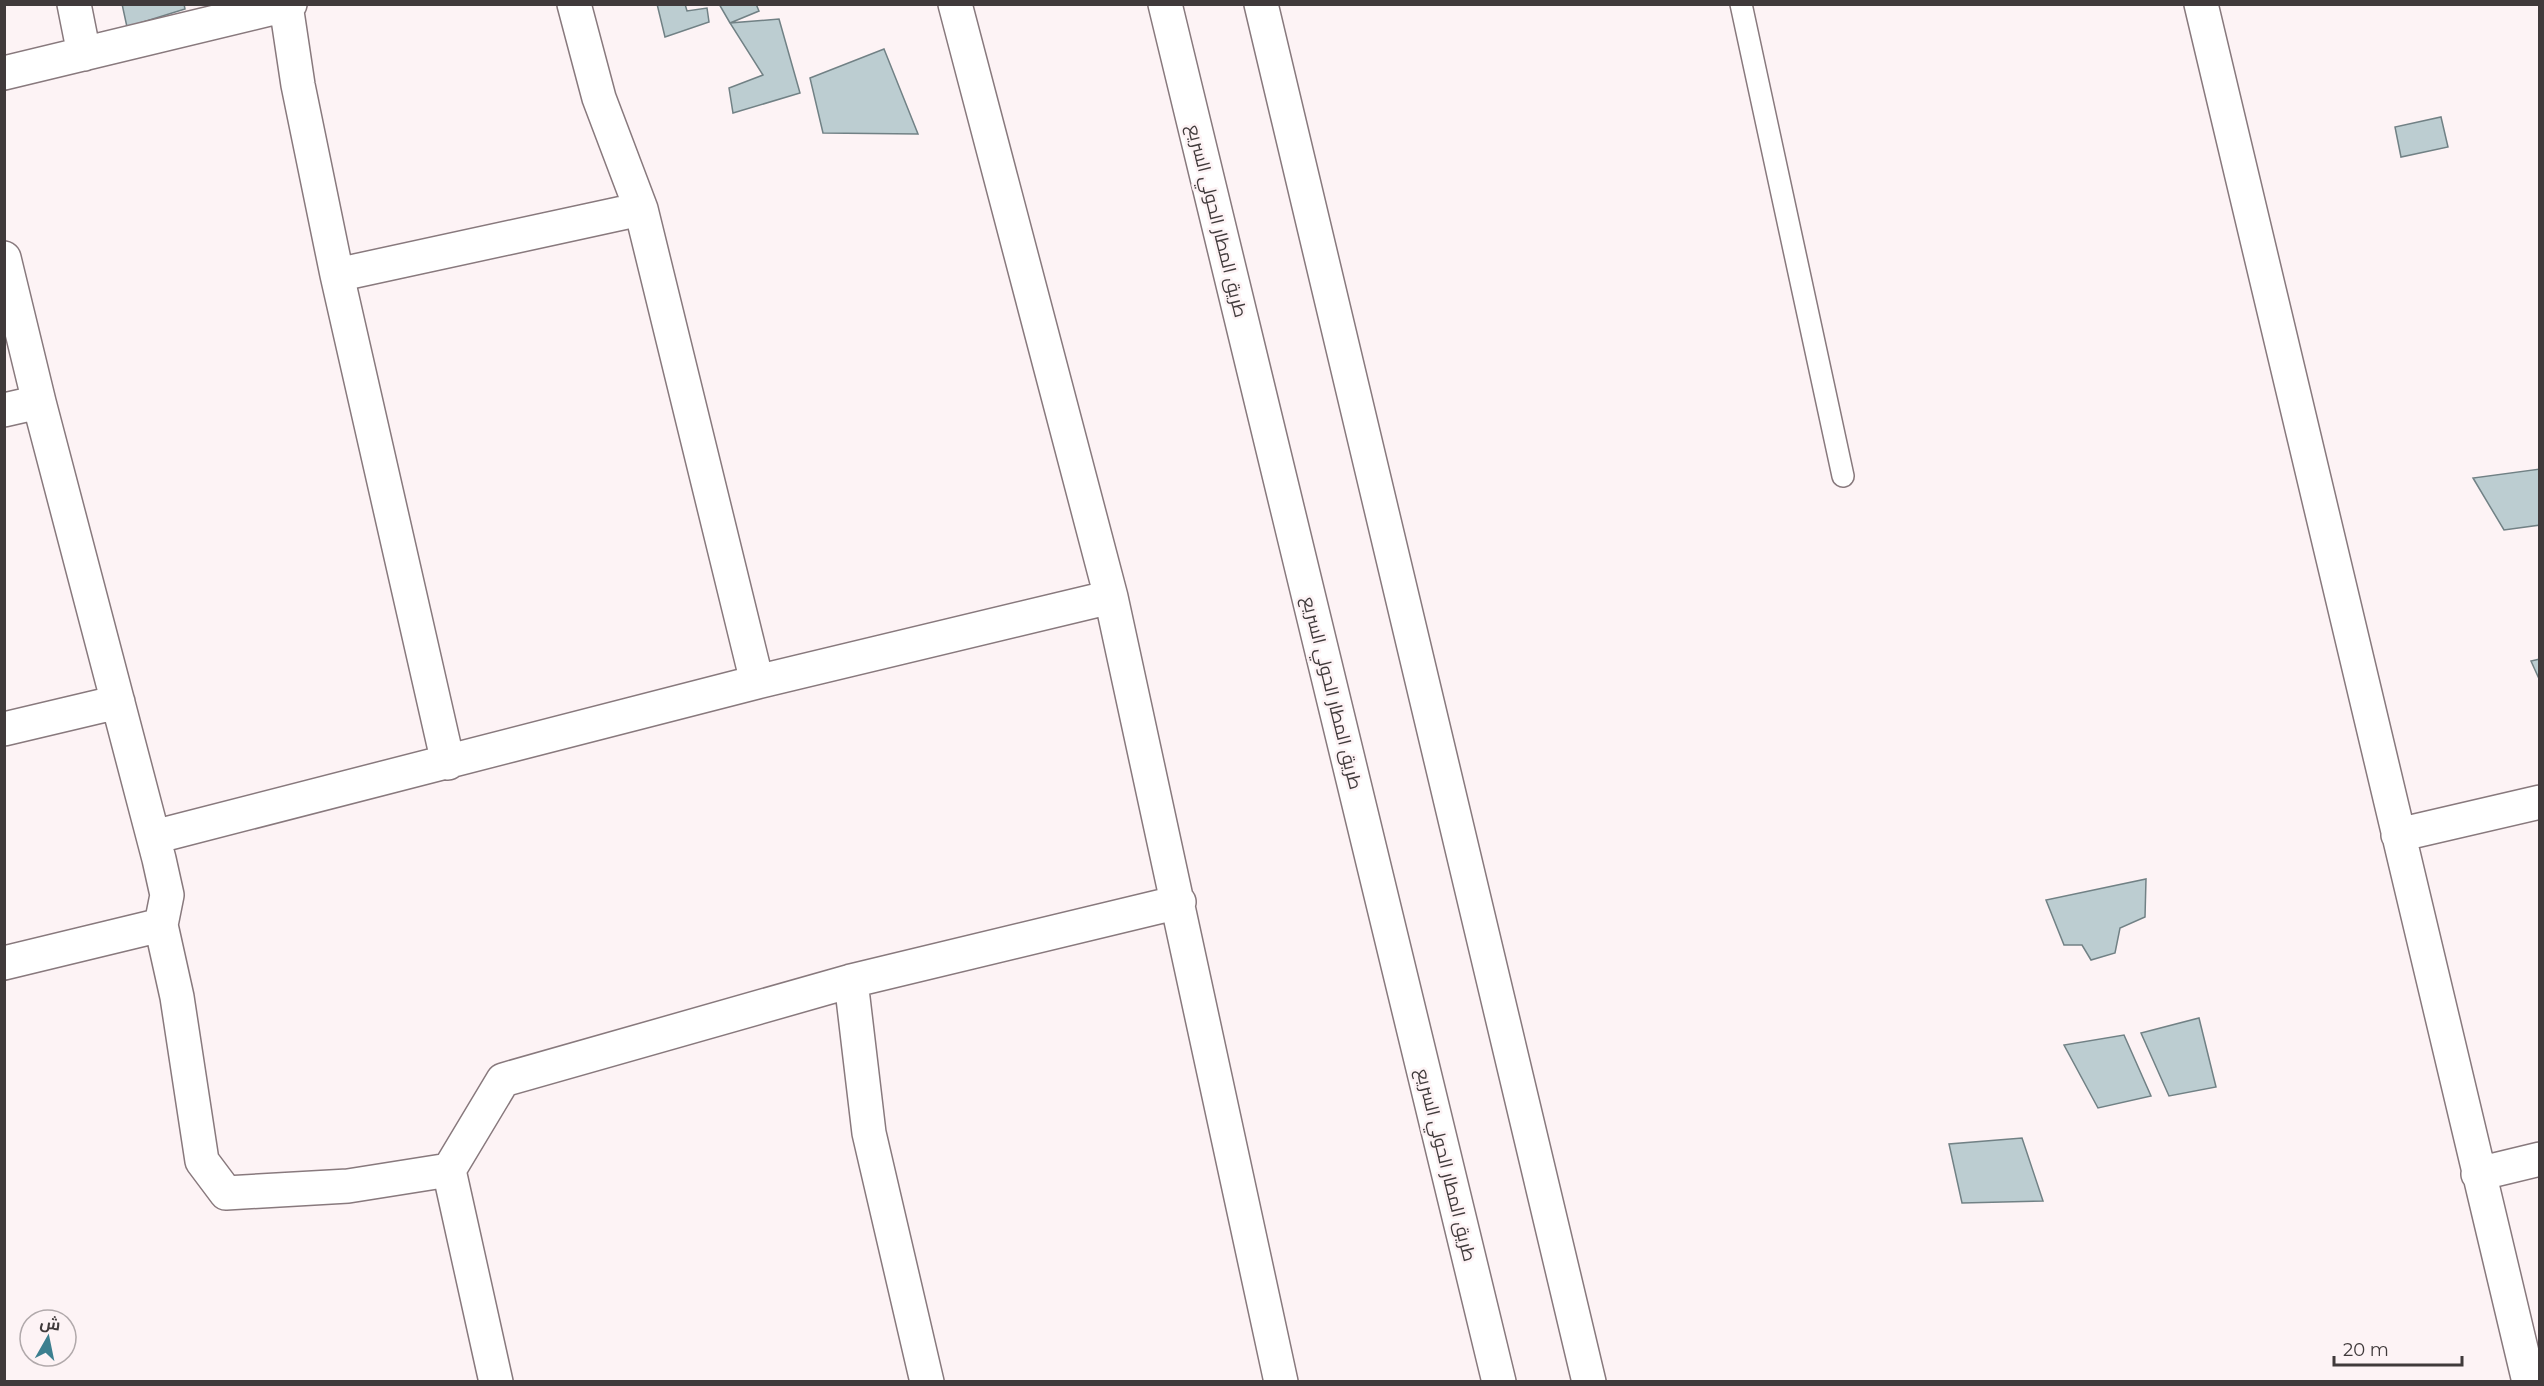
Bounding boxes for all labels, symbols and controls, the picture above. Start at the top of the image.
street label: طريق المطار الحولي السريع [1179,122,1252,321]
street label: طريق المطار الحولي السريع [1294,594,1367,793]
street label: طريق المطار الحولي السريع [1408,1066,1481,1265]
north arrow [18,1308,78,1368]
text: ش [39,1313,62,1335]
scale bar [2334,1329,2462,1367]
text: 20 m [2343,1339,2389,1361]

